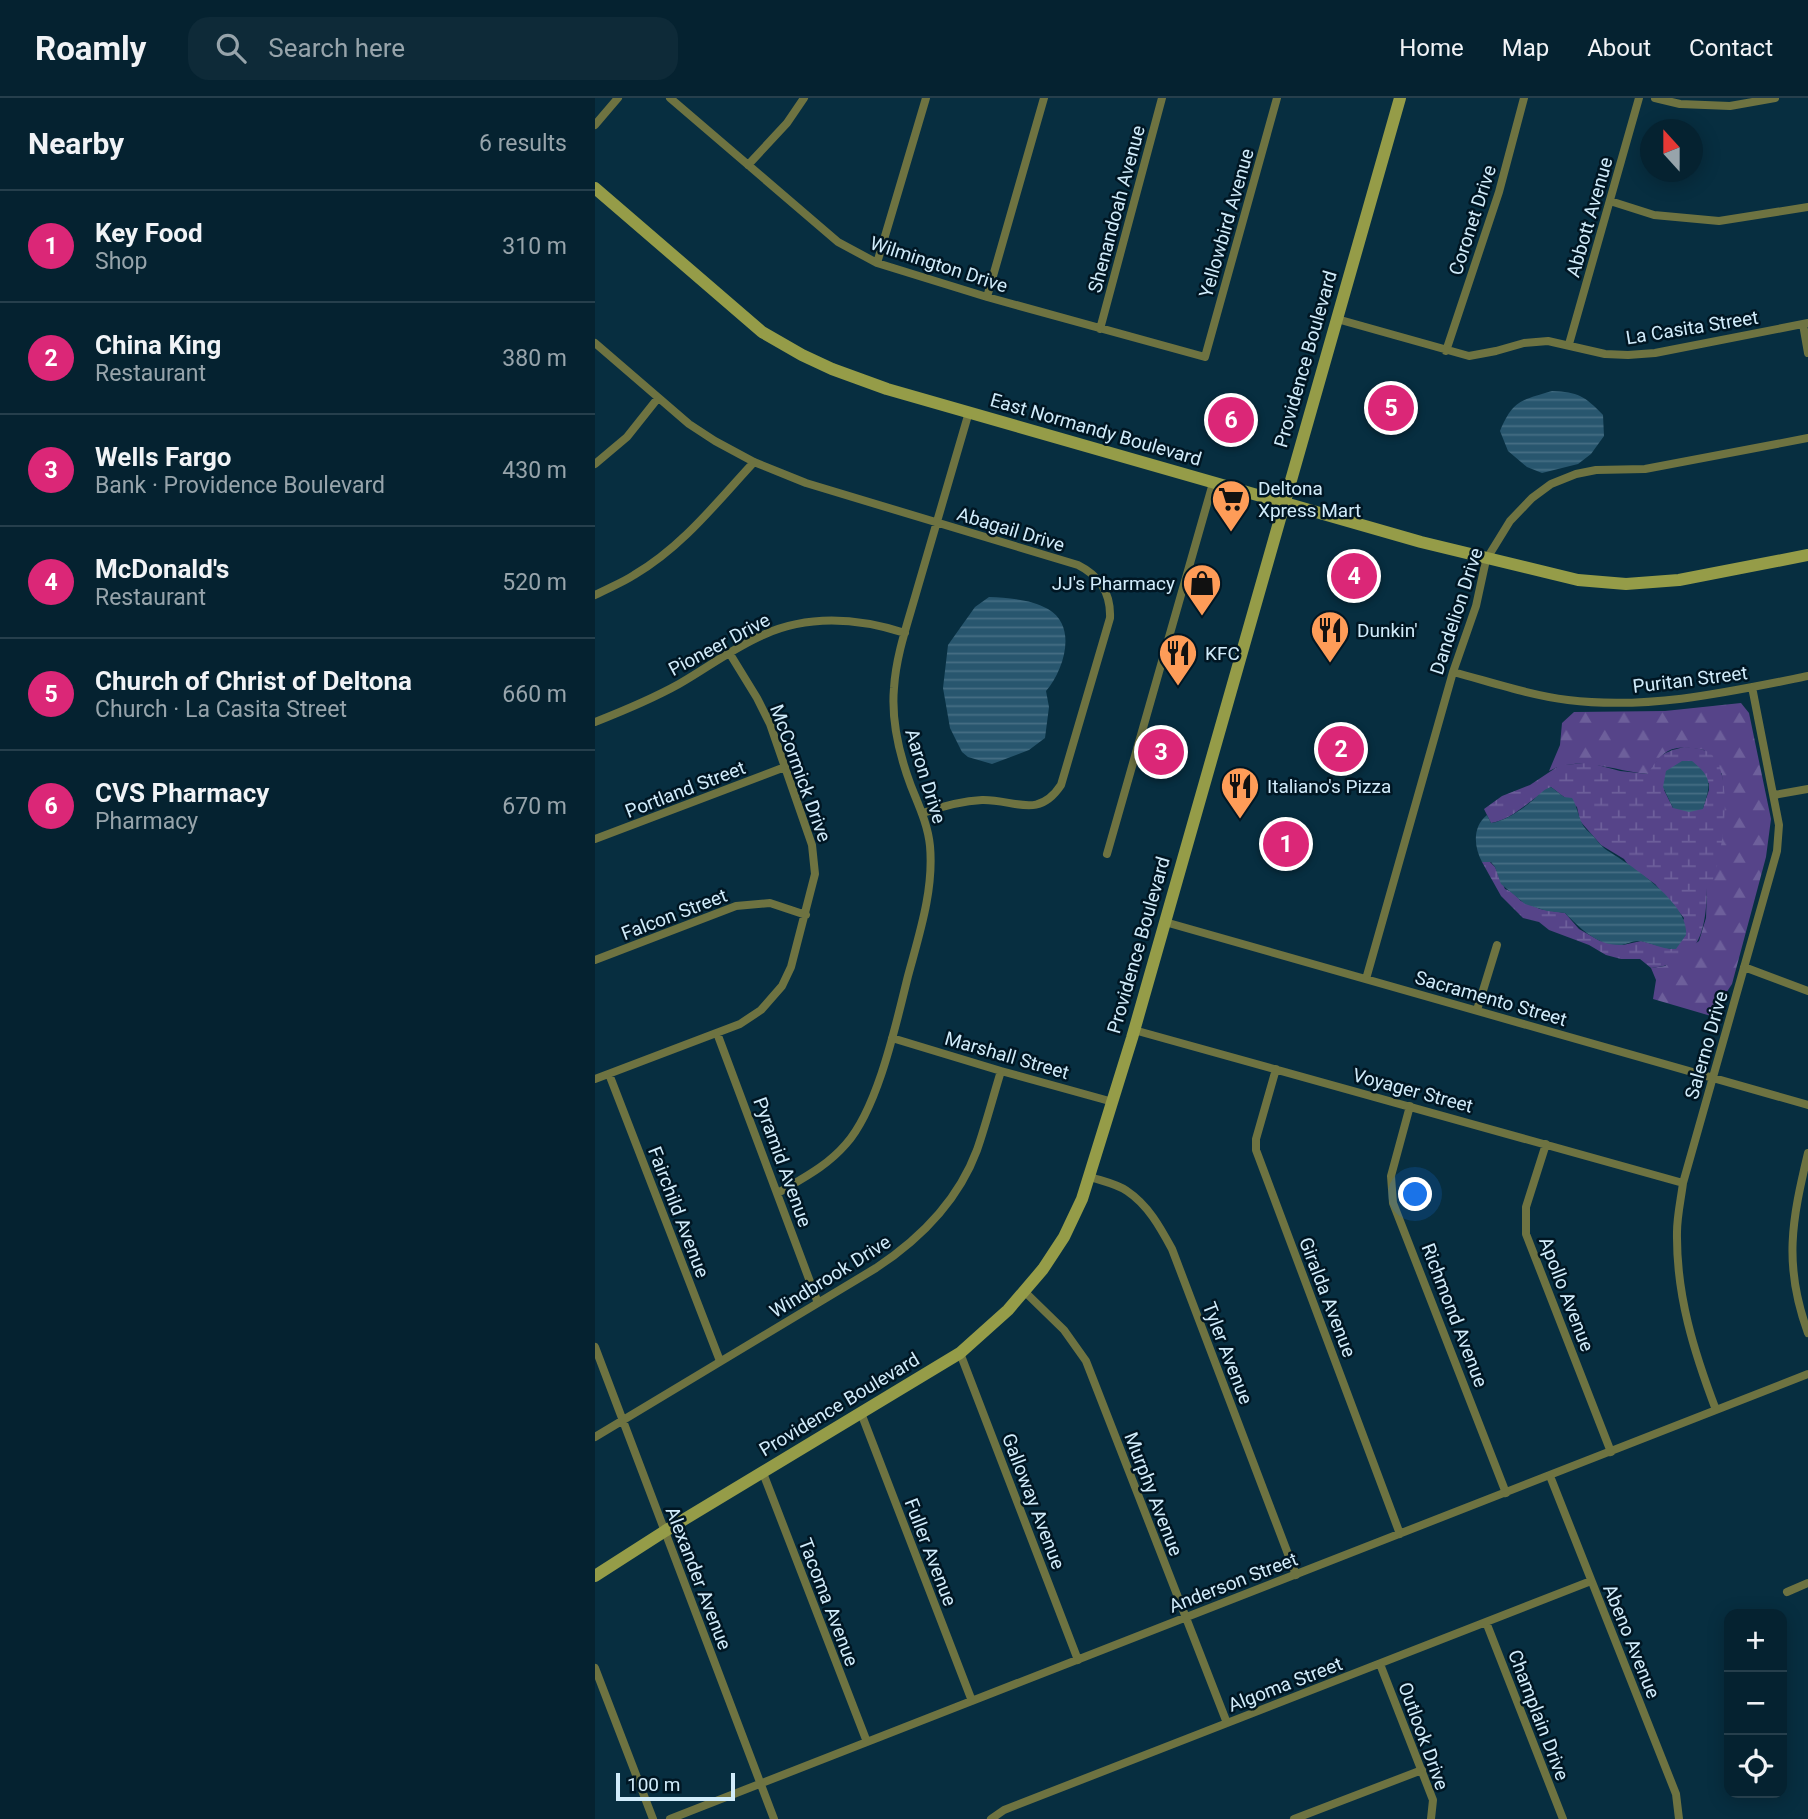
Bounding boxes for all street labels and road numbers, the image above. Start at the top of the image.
street label: Shenandoah Avenue [1083,123,1150,295]
street label: Yellowbird Avenue [1194,146,1259,300]
street label: Abbott Avenue [1561,154,1618,280]
street label: Coronet Drive [1444,162,1501,278]
street label: Wilmington Drive [867,231,1011,298]
street label: Providence Boulevard [1269,268,1342,450]
street label: La Casita Street [1624,306,1760,349]
street label: East Normandy Boulevard [988,388,1204,471]
street label: Abagail Drive [954,502,1067,557]
street label: Dandelion Drive [1425,545,1488,678]
street label: Pioneer Drive [664,608,774,681]
street label: Puritan Street [1631,661,1749,698]
street label: McCormick Drive [765,701,836,845]
street label: Aaron Drive [900,726,951,826]
street label: Portland Street [622,756,749,823]
street label: Providence Boulevard [1102,854,1175,1036]
street label: Falcon Street [618,884,730,945]
street label: Sacramento Street [1412,966,1569,1031]
street label: Salerno Drive [1680,988,1733,1102]
street label: Marshall Street [942,1027,1072,1084]
street label: Voyager Street [1350,1063,1476,1118]
street label: Pyramid Avenue [748,1094,817,1230]
street label: Fairchild Avenue [643,1143,714,1281]
street label: Windbrook Drive [766,1230,895,1323]
street label: Giralda Avenue [1294,1234,1361,1360]
street label: Apollo Avenue [1534,1234,1599,1355]
street label: Richmond Avenue [1417,1240,1493,1390]
street label: Tyler Avenue [1198,1299,1258,1408]
street label: Providence Boulevard [755,1347,924,1461]
street label: Murphy Avenue [1119,1429,1188,1559]
street label: Galloway Avenue [997,1430,1070,1572]
street label: Fuller Avenue [899,1495,962,1609]
street label: Alexander Avenue [661,1503,736,1653]
street label: Tacoma Avenue [794,1535,864,1669]
street label: Anderson Street [1166,1547,1301,1618]
street label: Abeno Avenue [1598,1581,1665,1702]
street label: Champlain Drive [1503,1647,1574,1784]
street label: Algoma Street [1225,1652,1345,1717]
street label: Outlook Drive [1393,1679,1454,1793]

